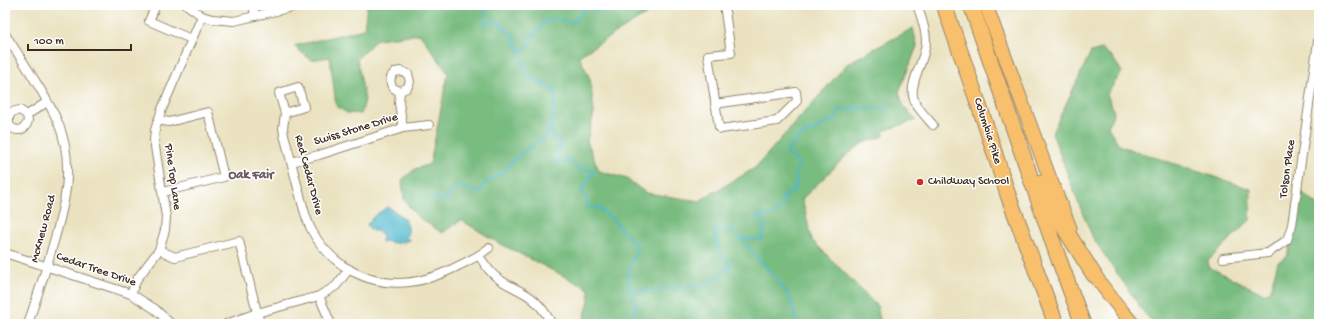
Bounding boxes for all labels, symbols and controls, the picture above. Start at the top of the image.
scale bar [28,26,131,52]
text: 100 m [33,35,64,49]
street label: Columbia Pike [970,96,1005,167]
street label: Swiss Stone Drive [312,110,400,149]
street label: Red Cedar Drive [291,134,326,217]
street label: Tolson Place [1277,138,1299,200]
street label: Pine Top Lane [160,142,184,212]
district label: Oak Fair [228,168,275,183]
place label: Childway School [928,175,1009,189]
marker: Childway School [915,177,925,187]
street label: McKnew Road [28,193,60,264]
street label: Cedar Tree Drive [54,250,139,291]

